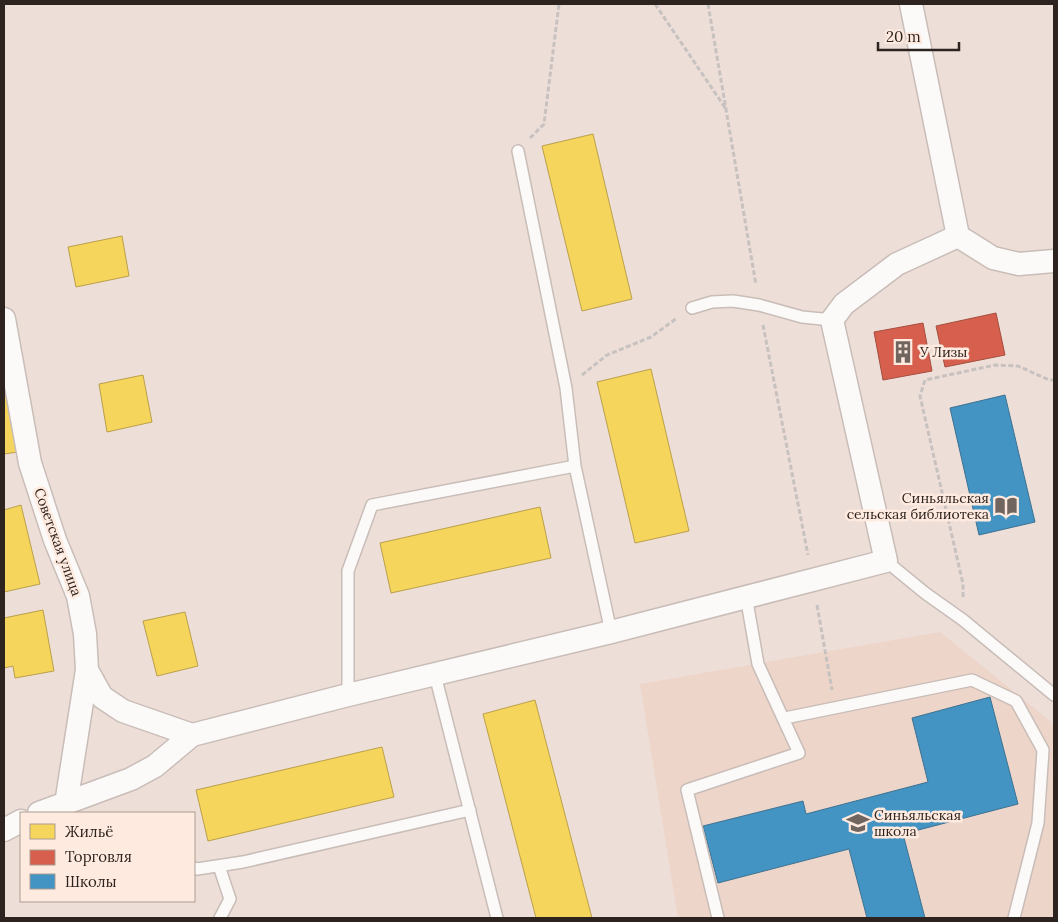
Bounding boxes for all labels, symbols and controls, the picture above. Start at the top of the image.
scale bar [878,20,959,52]
text: 20 m [886,27,921,46]
building icon: У Лизы [890,339,916,365]
place label: У Лизы [919,343,968,361]
street label: Советская улица [30,486,86,598]
place label: Синьяльская сельская библиотека [847,489,989,523]
library icon: Синьяльская сельская библиотека [993,493,1019,519]
place label: Синьяльская школа [874,806,961,840]
school or university icon: Синьяльская школа [845,810,871,836]
legend [20,812,195,902]
text: Жильё [65,822,113,841]
text: Торговля [65,847,132,866]
text: Школы [65,872,117,891]

